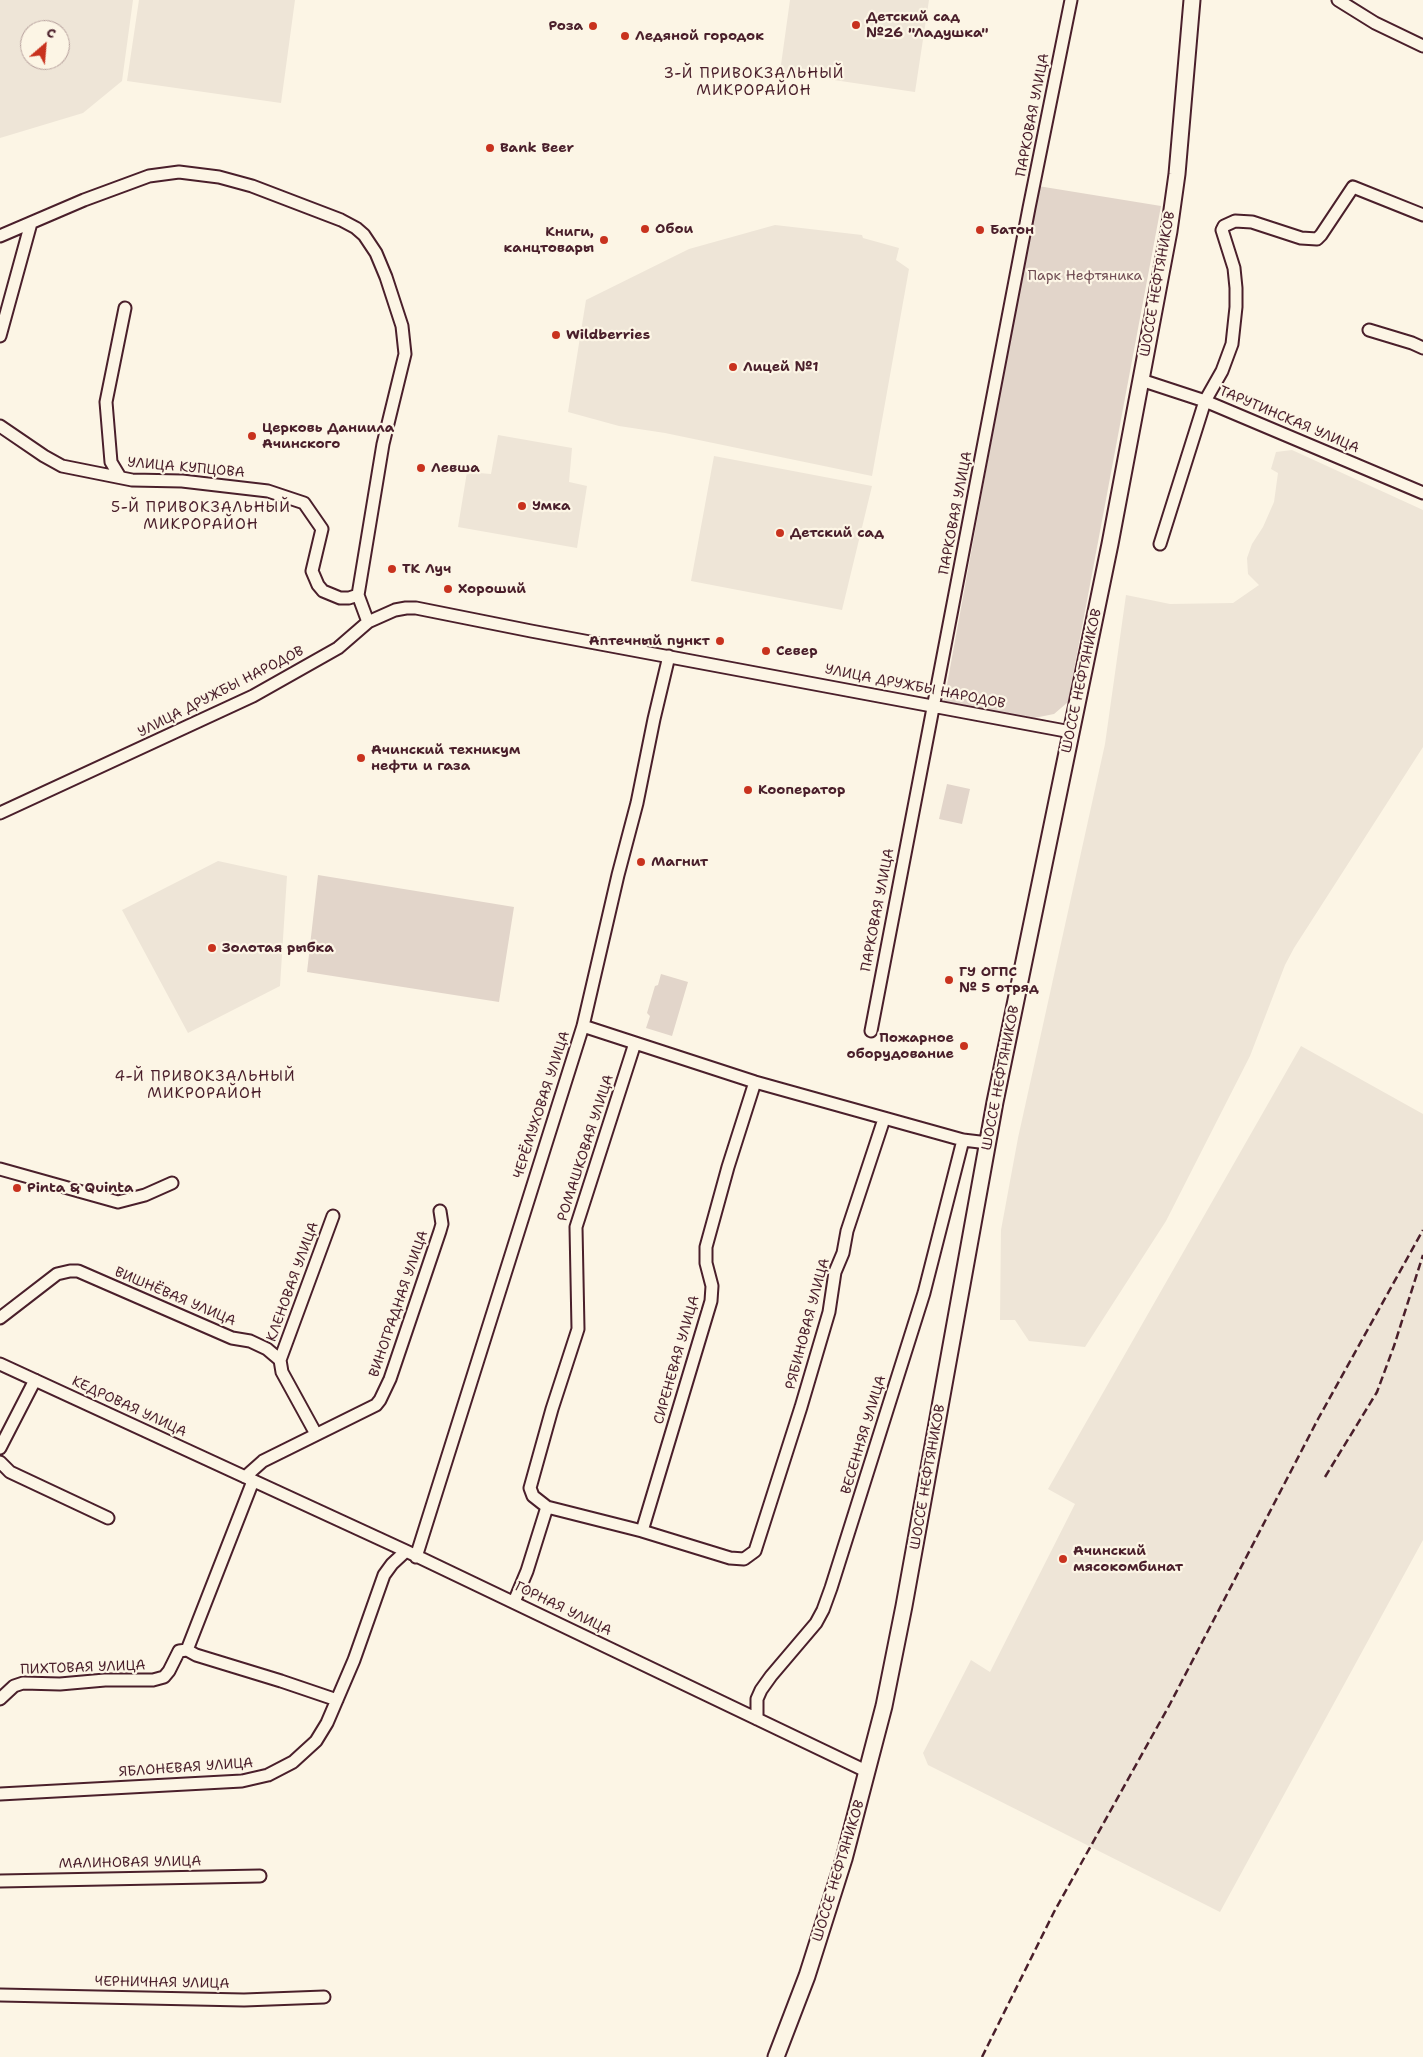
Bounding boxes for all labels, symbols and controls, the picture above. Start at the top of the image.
place label: Детский сад №26 "Ладушка" [866,9,988,41]
place label: Роза [548,18,583,34]
marker: Детский сад №26 "Ладушка" [850,19,862,31]
north arrow [20,20,70,70]
marker: Роза [587,20,599,32]
text: С [43,23,59,42]
place label: Ледяной городок [635,28,764,44]
marker: Ледяной городок [619,30,631,42]
street label: ПАРКОВАЯ УЛИЦА [1013,52,1053,178]
district label: 3-Й ПРИВОКЗАЛЬНЫЙ МИКРОРАЙОН [661,65,847,100]
place label: Bank Beer [500,140,574,156]
marker: Bank Beer [484,142,496,154]
street label: ШОССЕ НЕФТЯНИКОВ [1137,210,1179,358]
place label: Обои [655,221,693,237]
place label: Батон [990,222,1034,238]
marker: Обои [639,223,651,235]
place label: Книги, канцтовары [504,224,594,256]
marker: Батон [974,224,986,236]
marker: Книги, канцтовары [598,234,610,246]
park label: Парк Нефтяника [1028,268,1142,284]
place label: Wildberries [566,327,650,343]
marker: Wildberries [550,329,562,341]
place label: Лицей №1 [743,359,819,375]
marker: Лицей №1 [727,361,739,373]
street label: ТАРУТИНСКАЯ УЛИЦА [1216,383,1362,457]
place label: Церковь Даниила Ачинского [262,420,394,452]
marker: Церковь Даниила Ачинского [246,430,258,442]
street label: ПАРКОВАЯ УЛИЦА [936,450,976,576]
street label: УЛИЦА КУПЦОВА [127,455,245,481]
place label: Левша [431,460,480,476]
marker: Левша [415,462,427,474]
place label: Умка [532,498,571,514]
district label: 5-Й ПРИВОКЗАЛЬНЫЙ МИКРОРАЙОН [109,499,293,534]
marker: Умка [516,500,528,512]
place label: Детский сад [790,525,884,541]
marker: Детский сад [774,527,786,539]
place label: ТК Луч [402,561,451,577]
marker: ТК Луч [386,563,398,575]
place label: Хороший [458,581,526,597]
marker: Хороший [442,583,454,595]
street label: ШОССЕ НЕФТЯНИКОВ [1058,607,1106,755]
place label: Аптечный пункт [589,633,710,649]
marker: Аптечный пункт [714,635,726,647]
street label: УЛИЦА ДРУЖБЫ НАРОДОВ [135,643,307,741]
place label: Север [776,643,818,659]
marker: Север [760,645,772,657]
street label: УЛИЦА ДРУЖБЫ НАРОДОВ [823,661,1007,713]
place label: Ачинский техникум нефти и газа [371,742,520,774]
marker: Ачинский техникум нефти и газа [355,752,367,764]
place label: Кооператор [758,782,845,798]
marker: Кооператор [742,784,754,796]
street label: ПАРКОВАЯ УЛИЦА [858,847,898,973]
place label: Магнит [651,854,708,870]
marker: Магнит [635,856,647,868]
place label: Золотая рыбка [222,940,334,956]
marker: Золотая рыбка [206,942,218,954]
place label: ГУ ОГПС № 5 отряд [959,964,1039,996]
marker: ГУ ОГПС № 5 отряд [943,974,955,986]
street label: ШОССЕ НЕФТЯНИКОВ [979,1004,1023,1152]
street label: ЧЕРЁМУХОВАЯ УЛИЦА [510,1029,574,1181]
place label: Пожарное оборудование [846,1030,954,1062]
marker: Пожарное оборудование [958,1040,970,1052]
district label: 4-Й ПРИВОКЗАЛЬНЫЙ МИКРОРАЙОН [112,1068,298,1103]
street label: РОМАШКОВАЯ УЛИЦА [554,1073,618,1223]
place label: Pinta & Quinta [27,1180,133,1196]
marker: Pinta & Quinta [11,1182,23,1194]
street label: КЛЕНОВАЯ УЛИЦА [264,1220,322,1344]
street label: ВИНОГРАДНАЯ УЛИЦА [366,1228,432,1380]
street label: РЯБИНОВАЯ УЛИЦА [782,1257,834,1391]
street label: ВИШНЁВАЯ УЛИЦА [112,1264,238,1330]
street label: СИРЕНЕВАЯ УЛИЦА [651,1294,703,1426]
street label: КЕДРОВАЯ УЛИЦА [69,1373,189,1441]
street label: ВЕСЕННЯЯ УЛИЦА [838,1374,890,1496]
street label: ШОССЕ НЕФТЯНИКОВ [907,1403,949,1551]
place label: Ачинский мясокомбинат [1073,1543,1183,1575]
marker: Ачинский мясокомбинат [1057,1553,1069,1565]
street label: ГОРНАЯ УЛИЦА [512,1578,614,1640]
street label: ПИХТОВАЯ УЛИЦА [20,1657,146,1679]
street label: ЯБЛОНЕВАЯ УЛИЦА [118,1755,254,1781]
street label: ШОССЕ НЕФТЯНИКОВ [809,1798,869,1944]
street label: МАЛИНОВАЯ УЛИЦА [59,1853,201,1873]
street label: ЧЕРНИЧНАЯ УЛИЦА [94,1973,230,1993]

